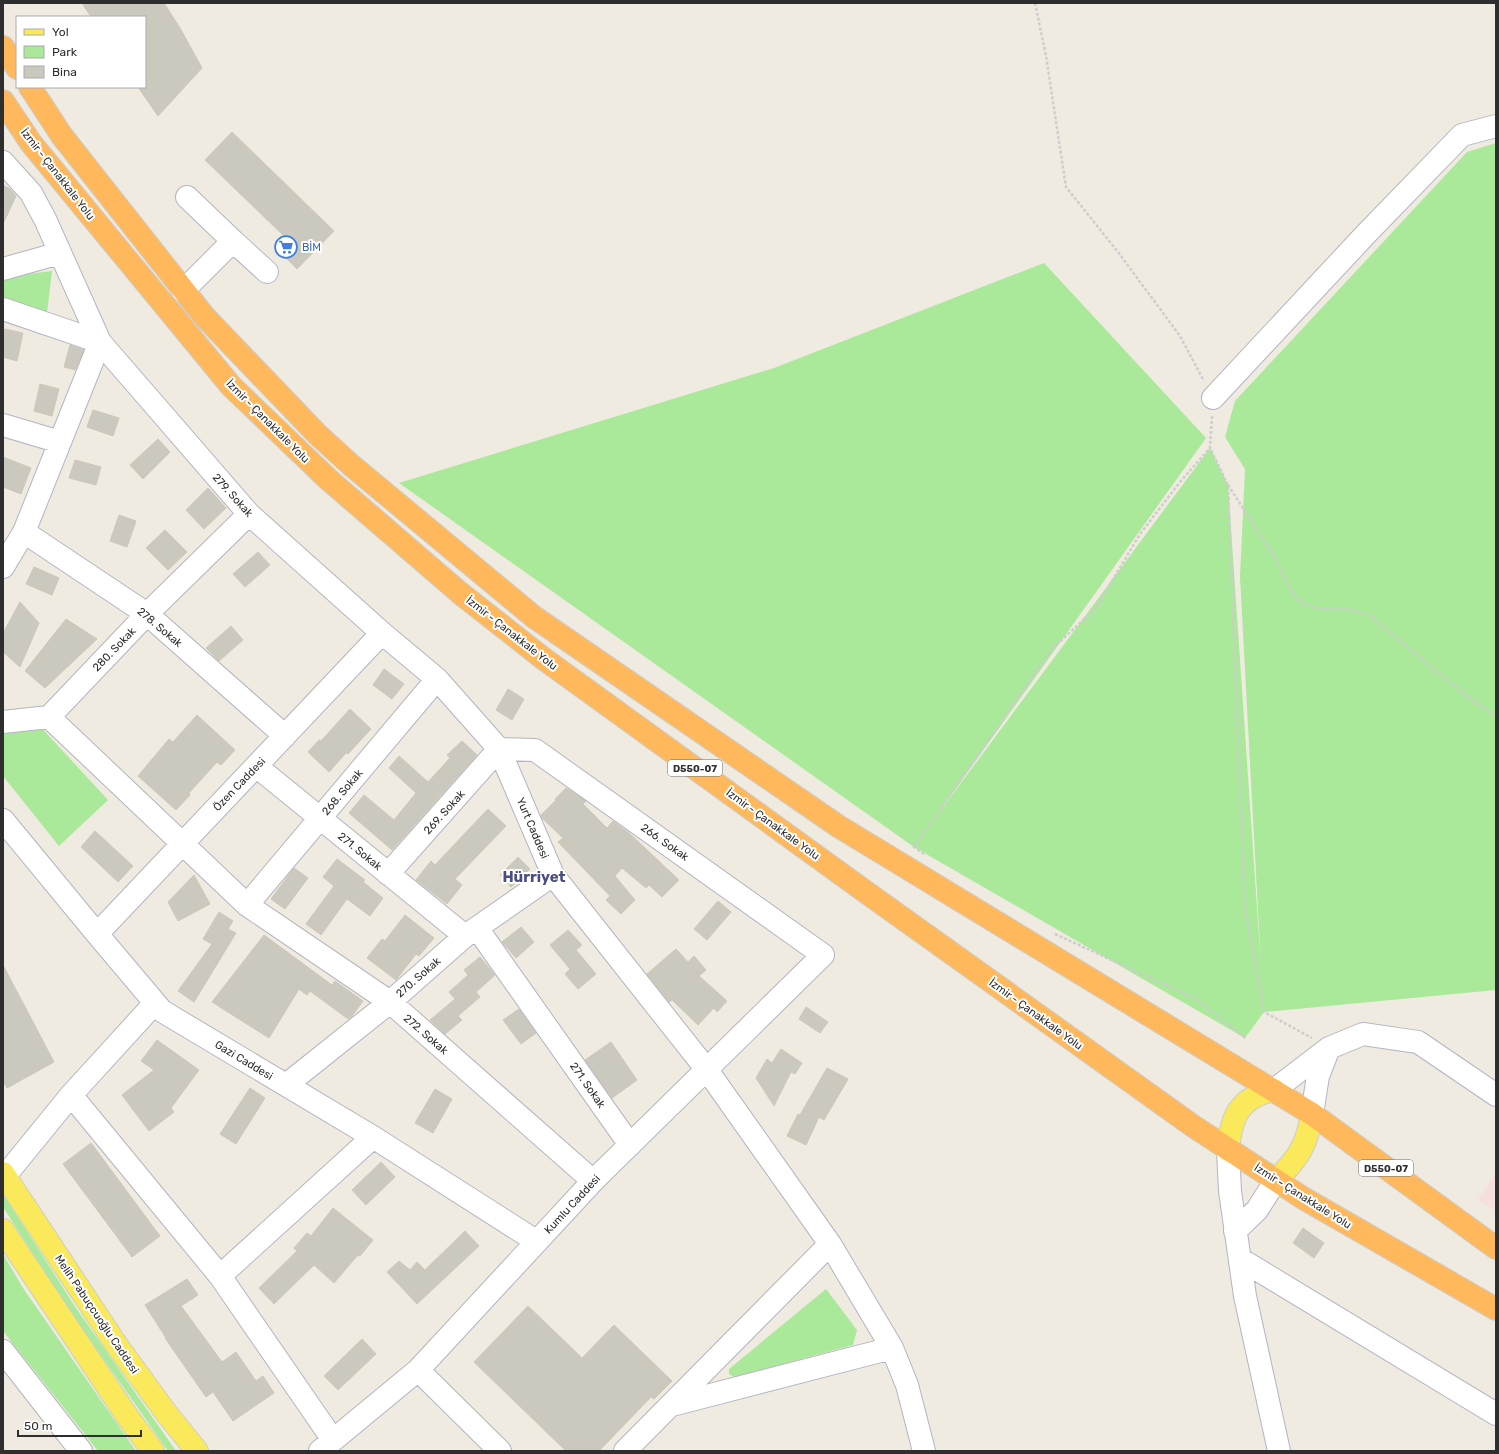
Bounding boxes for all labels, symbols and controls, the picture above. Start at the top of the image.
legend [16,16,146,88]
text: Yol [52,25,69,39]
text: Park [52,45,78,59]
text: Bina [52,65,77,79]
street label: İzmir - Çanakkale Yolu [18,126,98,222]
supermarket icon: BİM [273,234,299,260]
place label: BİM [302,240,321,254]
street label: İzmir - Çanakkale Yolu [223,376,313,466]
street label: 279. Sokak [210,471,256,520]
street label: İzmir - Çanakkale Yolu [464,593,560,673]
street label: 278. Sokak [134,605,185,650]
street label: 280. Sokak [90,624,139,674]
street label: Özen Caddesi [211,755,268,814]
road number: D550-07 [668,760,722,776]
street label: 268. Sokak [319,766,366,818]
street label: İzmir - Çanakkale Yolu [724,785,822,863]
street label: 269. Sokak [421,787,468,837]
street label: Yurt Caddesi [514,796,551,861]
street label: 266. Sokak [638,821,691,864]
street label: 271. Sokak [335,830,385,873]
district label: Hürriyet [502,868,566,886]
street label: 270. Sokak [393,954,444,1000]
street label: İzmir - Çanakkale Yolu [987,975,1085,1053]
street label: 272. Sokak [401,1012,451,1057]
street label: Gazi Caddesi [212,1038,275,1083]
street label: 271. Sokak [567,1060,608,1111]
street label: İzmir - Çanakkale Yolu [1252,1160,1354,1232]
road number: D550-07 [1359,1160,1413,1176]
street label: Kumlu Caddesi [542,1172,603,1236]
street label: Melih Pabuçcuoğlu Caddesi [52,1252,141,1376]
scale bar [18,1412,141,1438]
text: 50 m [24,1419,52,1433]

